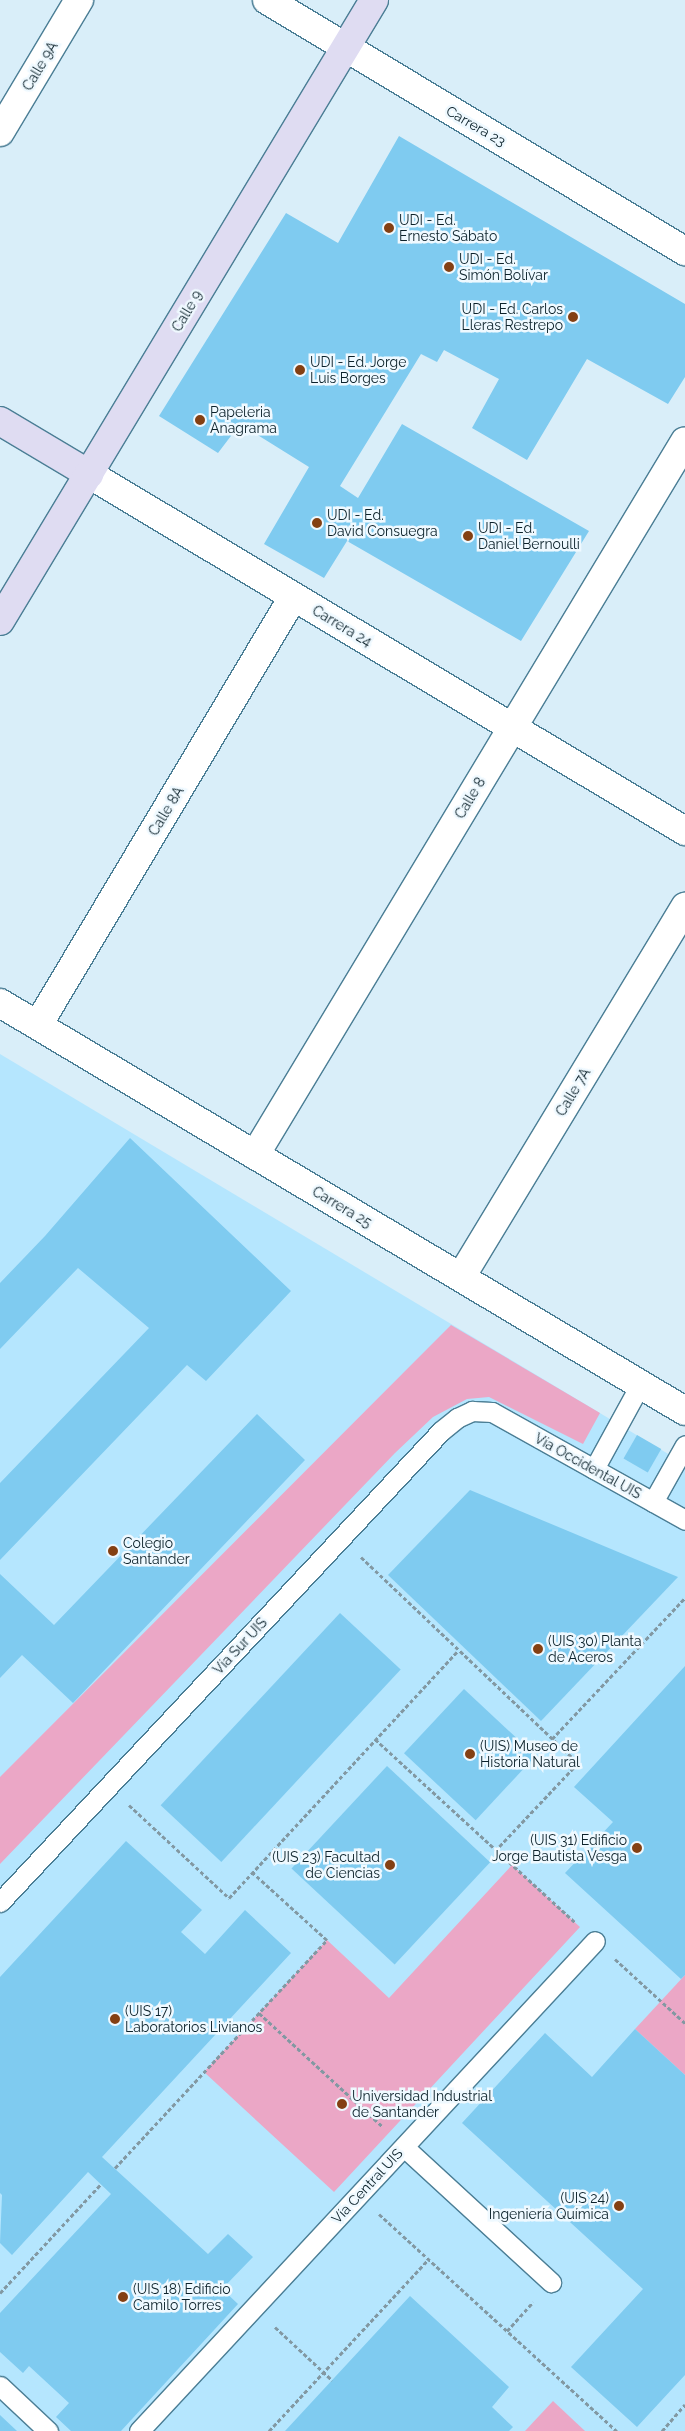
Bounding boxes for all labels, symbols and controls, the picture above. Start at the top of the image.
street label: Calle 9A [19,38,61,94]
street label: Carrera 23 [443,102,509,150]
place label: UDI - Ed. Ernesto Sábato [399,212,497,244]
marker: UDI - Ed. Ernesto Sábato [383,222,395,234]
place label: UDI - Ed. Simón Bolívar [459,251,548,284]
marker: UDI - Ed. Simón Bolívar [443,261,455,273]
street label: Calle 9 [168,287,206,335]
place label: UDI - Ed. Carlos Lleras Restrepo [462,301,563,334]
marker: UDI - Ed. Carlos Lleras Restrepo [567,311,579,323]
place label: UDI - Ed. Jorge Luis Borges [310,354,407,387]
marker: UDI - Ed. Jorge Luis Borges [294,364,306,376]
place label: Papeleria Anagrama [210,404,277,437]
marker: Papeleria Anagrama [194,414,206,426]
place label: UDI - Ed. David Consuegra [327,507,438,540]
marker: UDI - Ed. David Consuegra [311,517,323,529]
place label: UDI - Ed. Daniel Bernoulli [478,520,580,552]
marker: UDI - Ed. Daniel Bernoulli [462,530,474,542]
street label: Carrera 24 [309,602,375,650]
street label: Calle 8 [451,774,489,822]
street label: Calle 8A [145,783,187,839]
street label: Calle 7A [552,1065,594,1119]
street label: Carrera 25 [309,1183,375,1231]
street label: Vía Occidental UIS [532,1430,644,1502]
place label: Colegio Santander [123,1535,190,1568]
marker: Colegio Santander [107,1545,119,1557]
street label: Vía Sur UIS [209,1614,271,1678]
place label: (UIS 30) Planta de Aceros [548,1633,642,1665]
marker: (UIS 30) Planta de Aceros [532,1643,544,1655]
place label: (UIS) Museo de Historia Natural [480,1738,580,1770]
marker: (UIS) Museo de Historia Natural [464,1748,476,1760]
place label: (UIS 31) Edificio Jorge Bautista Vesga [491,1832,627,1864]
marker: (UIS 31) Edificio Jorge Bautista Vesga [631,1842,643,1854]
place label: (UIS 23) Facultad de Ciencias [272,1849,380,1881]
marker: (UIS 23) Facultad de Ciencias [384,1859,396,1871]
place label: (UIS 17) Laboratorios Livianos [125,2003,262,2035]
marker: (UIS 17) Laboratorios Livianos [109,2013,121,2025]
place label: Universidad Industrial de Santander [352,2088,492,2120]
marker: Universidad Industrial de Santander [336,2098,348,2110]
street label: Vía Central UIS [328,2145,406,2227]
place label: (UIS 24) Ingeniería Química [489,2190,609,2222]
marker: (UIS 24) Ingeniería Química [613,2200,625,2212]
place label: (UIS 18) Edificio Camilo Torres [133,2281,231,2314]
marker: (UIS 18) Edificio Camilo Torres [117,2291,129,2303]

